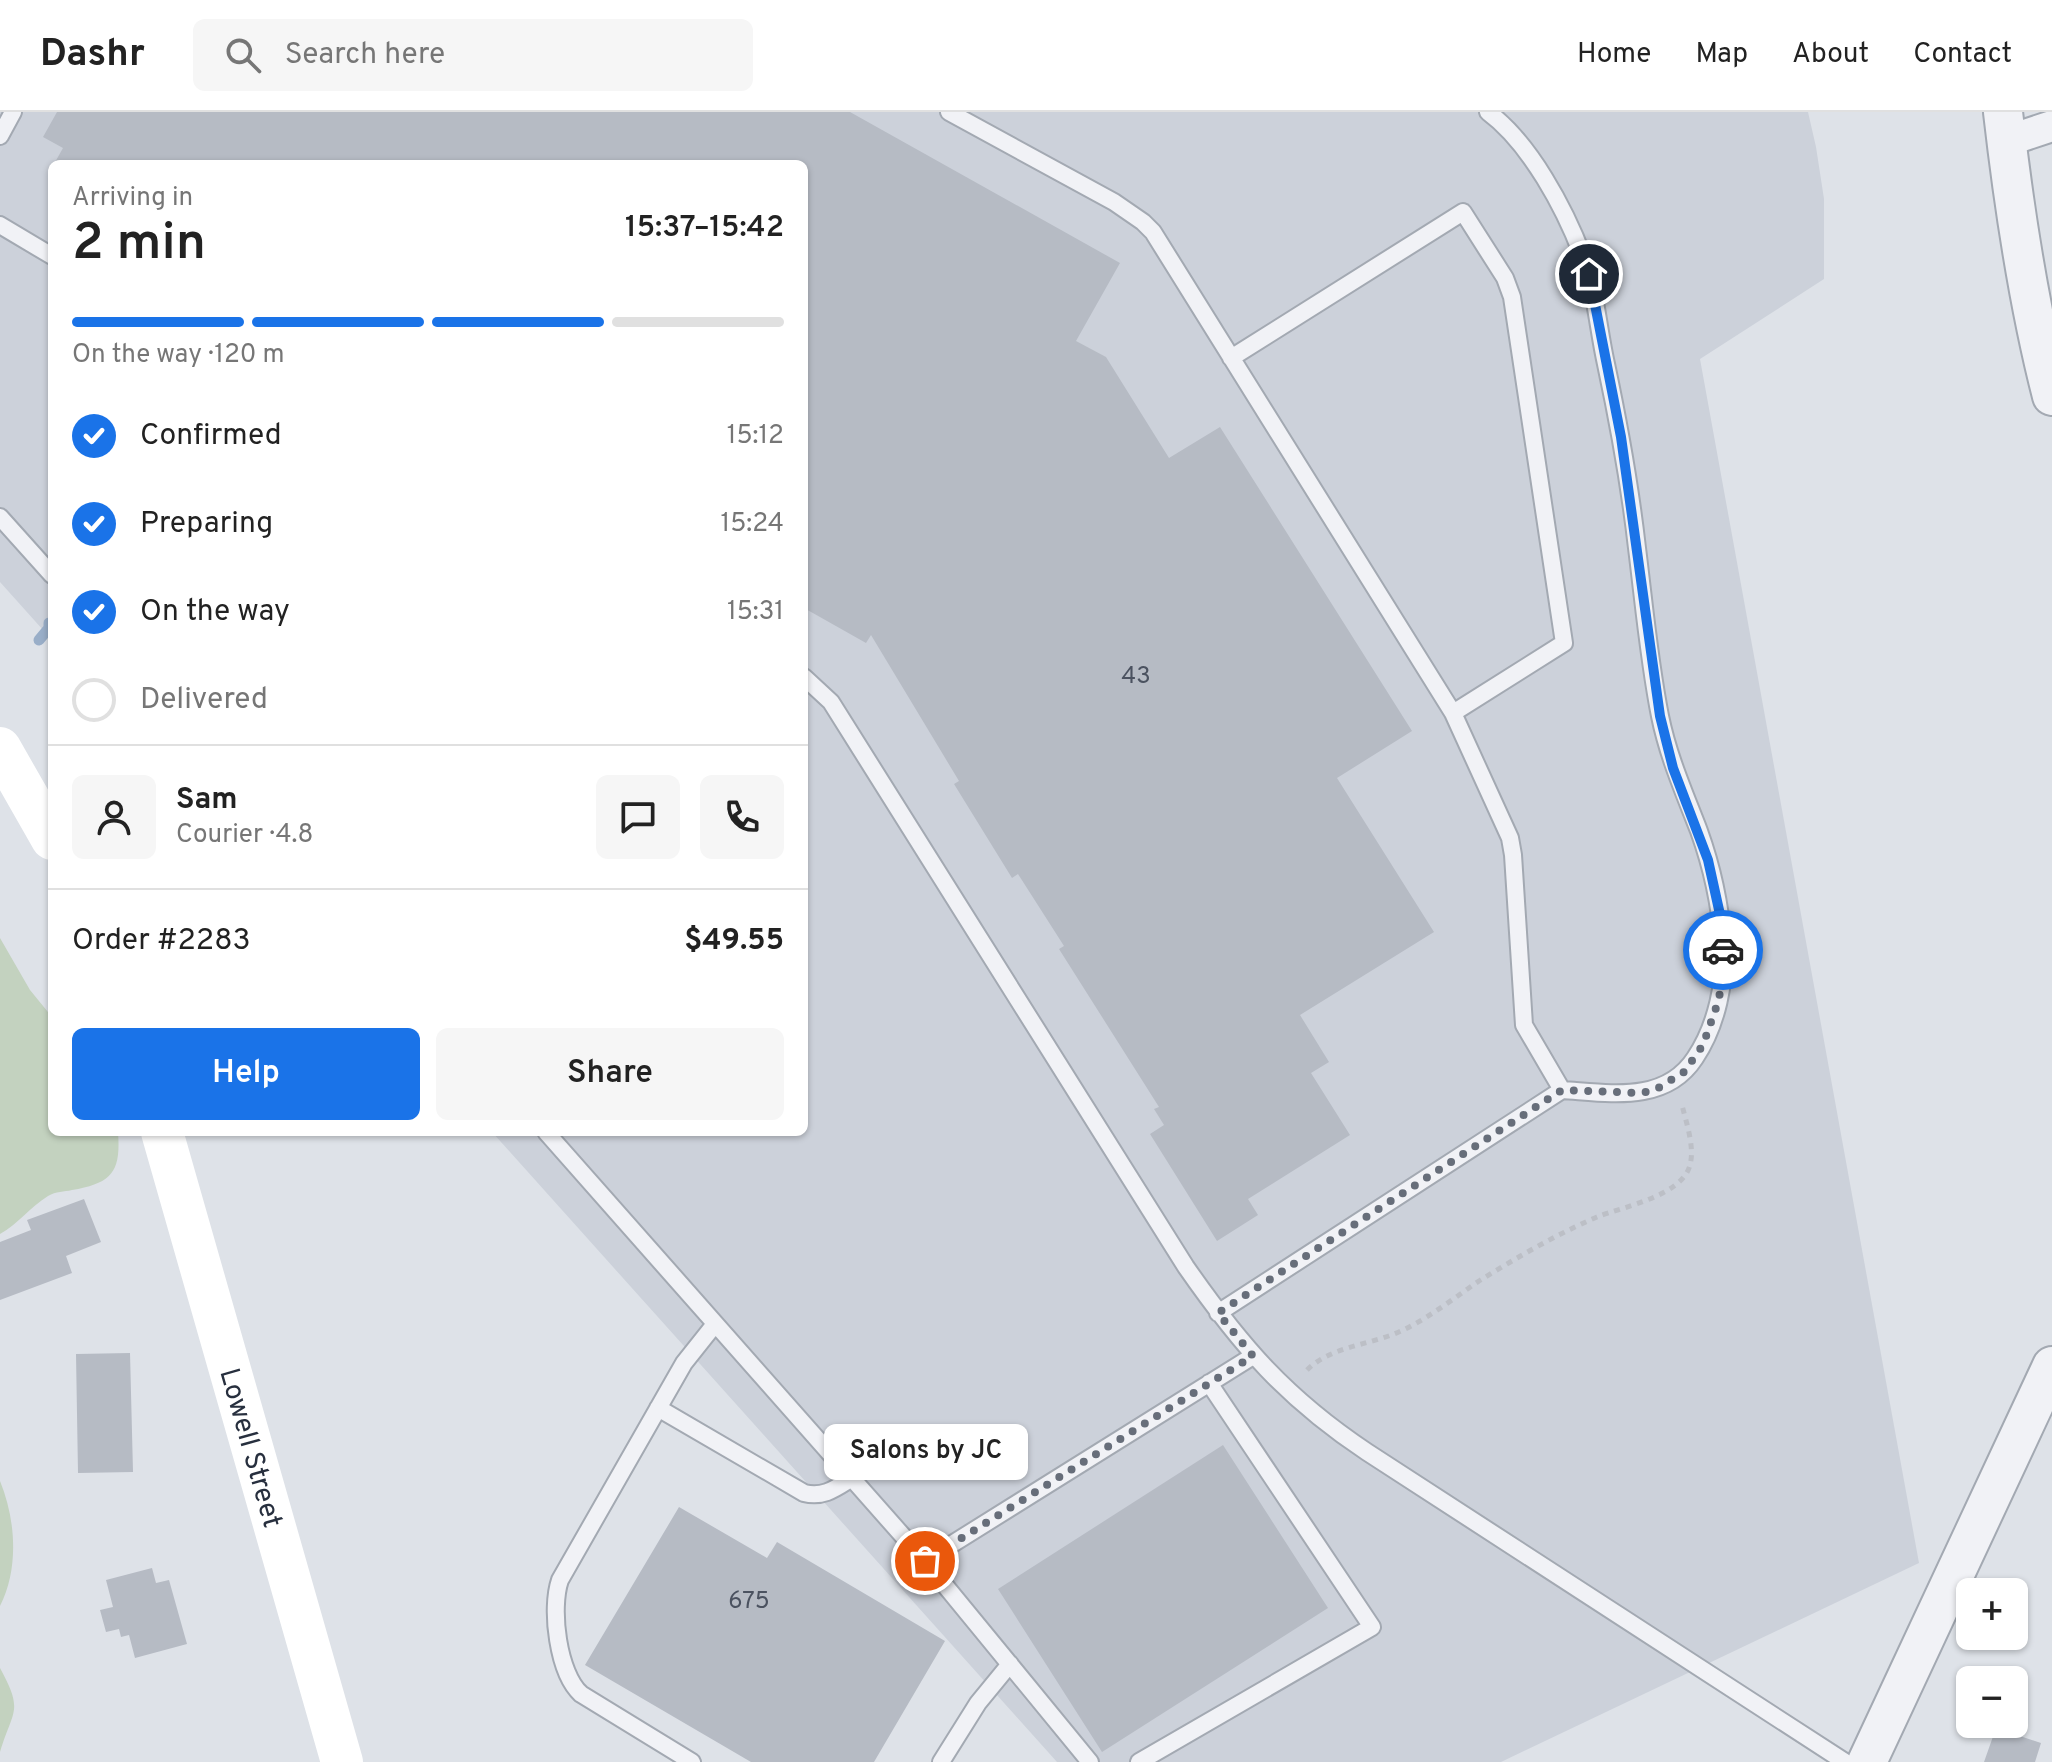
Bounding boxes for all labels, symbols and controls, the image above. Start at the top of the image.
search box [193,19,753,91]
text: Dashr [40,31,145,80]
icon: search [221,33,265,77]
text: Search here [285,37,445,74]
text: Home [1577,37,1651,73]
text: Map [1695,37,1748,73]
text: About [1792,37,1869,73]
text: Contact [1913,37,2012,73]
text: Arriving in [72,182,193,215]
text: 15:37–15:42 [625,210,784,247]
text: 2 min [72,212,206,278]
pin [1555,240,1623,308]
icon: home [1567,252,1611,296]
text: On the way · 120 m [72,339,285,372]
icon: check [72,414,116,458]
text: Confirmed [140,418,282,455]
text: 15:12 [727,420,784,453]
icon: check [72,502,116,546]
text: Preparing [140,506,273,543]
text: 15:24 [721,508,784,541]
icon: check [72,590,116,634]
text: On the way [140,594,290,631]
text: 15:31 [727,596,784,629]
house number: 43 [1121,662,1151,692]
text: Delivered [140,682,268,719]
button: person [72,775,156,859]
button: chat [596,775,680,859]
button: phone [700,775,784,859]
text: Sam [176,782,238,819]
text: Courier · 4.8 [176,819,313,852]
courier [1683,910,1763,990]
text: Order #2283 [72,923,251,960]
text: $49.55 [684,923,784,960]
icon: car [1701,928,1745,972]
button: Help [72,1028,420,1120]
button: Share [436,1028,784,1120]
street label: Lowell Street [209,1364,289,1532]
callout: Salons by JC [823,1425,1027,1481]
text: Salons by JC [850,1435,1002,1468]
pin [891,1527,959,1595]
icon: bag [903,1539,947,1583]
map controls [1956,1578,2028,1738]
button: + [1956,1578,2028,1650]
house number: 675 [728,1587,770,1617]
button: − [1956,1666,2028,1738]

